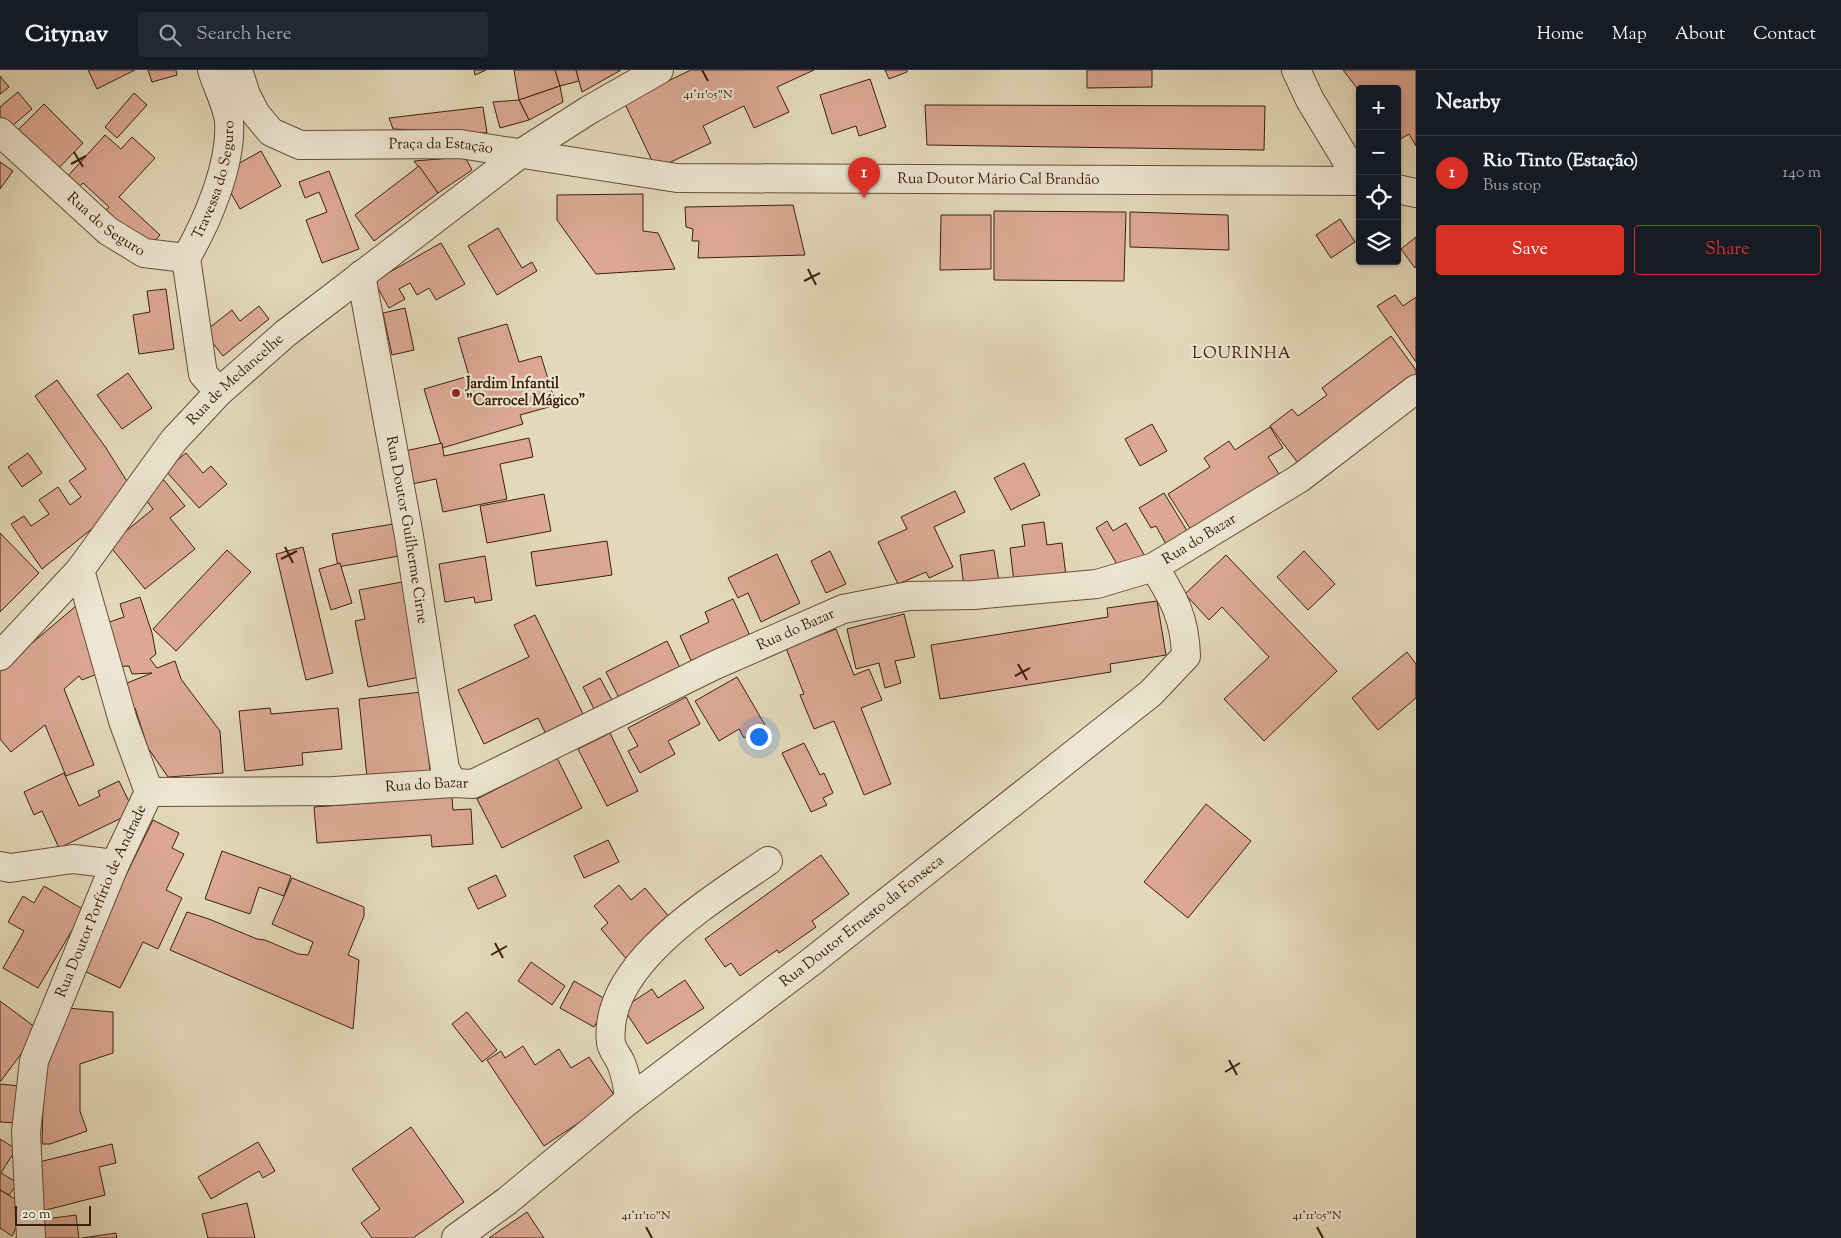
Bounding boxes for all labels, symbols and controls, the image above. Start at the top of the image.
search box [138,12,488,57]
text: Citynav [25,18,108,52]
icon: search [156,21,184,49]
text: Search here [196,21,292,48]
text: Home [1537,22,1584,48]
text: Map [1612,22,1647,48]
text: About [1675,22,1725,48]
text: Contact [1753,22,1816,48]
map controls [1356,85,1401,265]
button: + [1356,85,1401,130]
text: 41°11'05"N [683,86,733,104]
text: Nearby [1436,88,1501,118]
street label: Travessa do Seguro [187,120,240,243]
button: − [1356,130,1401,175]
street label: Praça da Estação [389,134,495,160]
text: Rio Tinto (Estação) [1483,148,1638,175]
pin: 1 [848,157,880,198]
text: 1 [1449,162,1455,185]
text: 140 m [1783,162,1821,185]
street label: Rua Doutor Mário Cal Brandão [897,168,1100,190]
button: locate [1356,175,1401,220]
text: Bus stop [1483,175,1541,198]
street label: Rua do Seguro [62,188,149,262]
button: layers [1356,220,1401,265]
button: Save [1436,225,1624,275]
button: Share [1634,225,1821,275]
street label: Rua de Medancelhe [182,329,288,430]
district label: LOURINHA [1192,343,1292,366]
place label: Jardim Infantil "Carrocel Mágico" [465,374,586,412]
marker: Jardim Infantil "Carrocel Mágico" [450,387,462,399]
street label: Rua Doutor Guilherme Cirne [380,434,433,626]
street label: Rua do Bazar [1158,509,1241,570]
street label: Rua do Bazar [753,603,838,656]
your location [746,724,772,750]
street label: Rua do Bazar [385,772,469,798]
street label: Rua Doutor Porfírio de Andrade [51,801,152,1001]
street label: Rua Doutor Ernesto da Fonseca [776,850,948,992]
scale bar [15,1203,91,1226]
text: 20 m [22,1205,51,1225]
text: 41°11'10"N [621,1207,671,1225]
text: 41°11'05"N [1292,1207,1342,1225]

